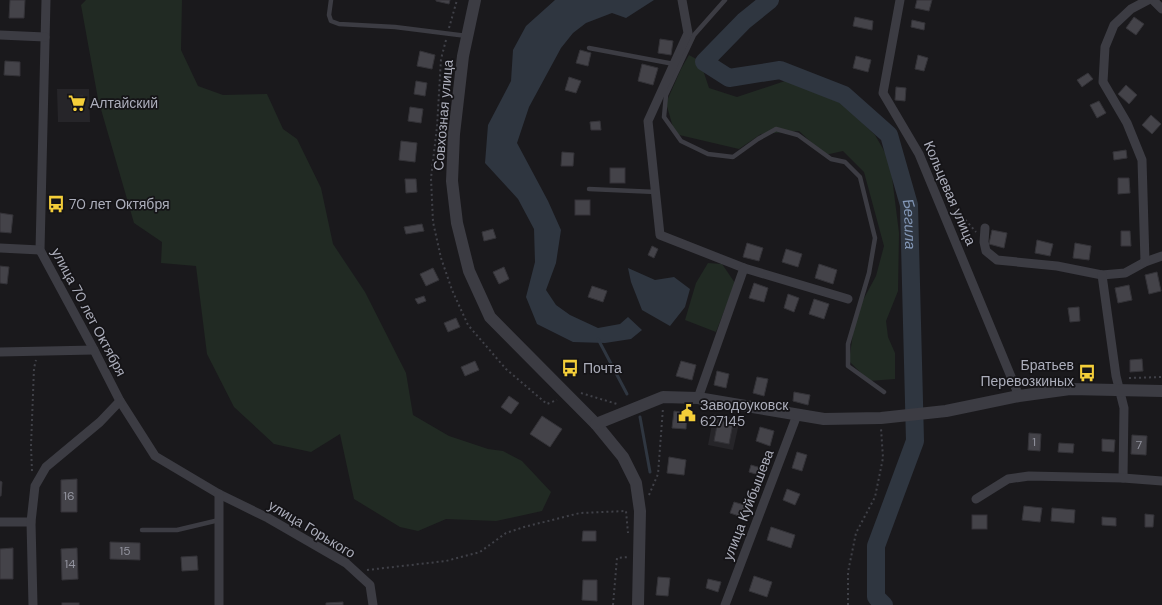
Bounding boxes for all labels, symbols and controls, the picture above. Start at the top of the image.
street label: Совхозная улица [429,58,457,171]
supermarket icon: Алтайский [67,93,87,113]
place label: Алтайский [90,94,158,112]
street label: Кольцевая улица [920,138,980,248]
bus stop icon: 70 лет Октября [46,194,66,214]
place label: 70 лет Октября [69,195,170,213]
water label: Бегила [898,196,920,250]
street label: улица 70 лет Октября [48,245,130,379]
place label: Братьев Перевозкиных [981,356,1074,390]
bus stop icon: Почта [560,358,580,378]
place label: Почта [583,359,622,377]
bus stop icon: Братьев Перевозкиных [1077,363,1097,383]
place label: Заводоуковск 627145 [700,396,789,430]
public building icon: Заводоуковск 627145 [677,403,697,423]
house number: 1 [1032,434,1036,450]
house number: 7 [1136,437,1142,453]
street label: улица Куйбышева [719,447,778,563]
house number: 16 [63,488,75,504]
street label: улица Горького [265,496,359,562]
house number: 15 [119,543,131,559]
house number: 14 [64,556,76,572]

